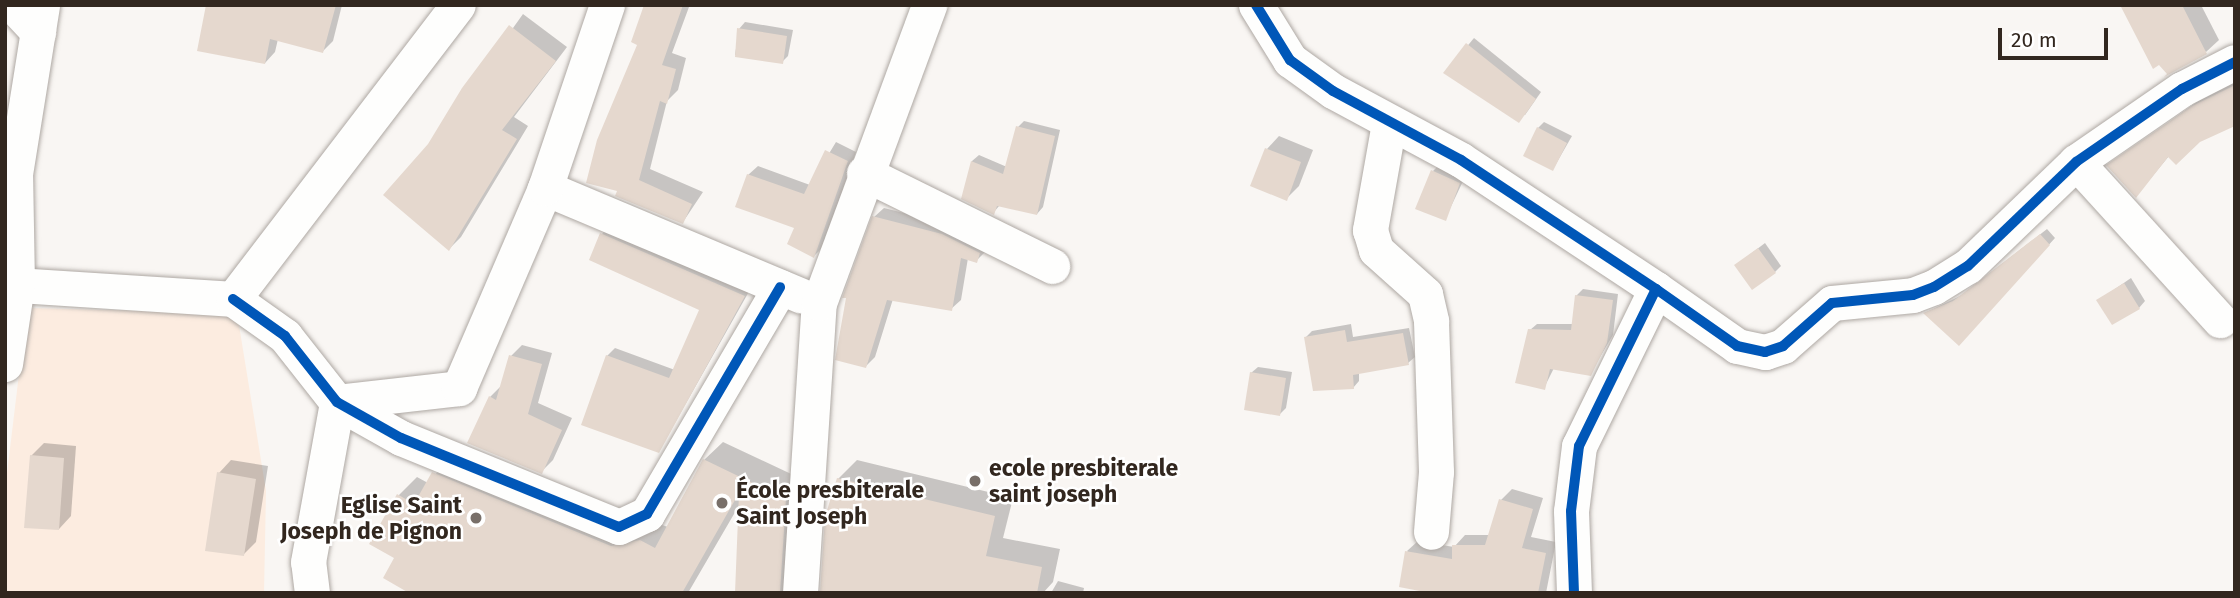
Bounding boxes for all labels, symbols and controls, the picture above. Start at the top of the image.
scale bar [2002,14,2112,58]
text: 20 m [2011,27,2057,53]
place label: ecole presbiterale saint joseph [989,454,1178,508]
marker: ecole presbiterale saint joseph [967,473,983,489]
place label: École presbiterale Saint Joseph [736,476,924,530]
place label: Eglise Saint Joseph de Pignon [280,491,462,545]
marker: École presbiterale Saint Joseph [714,495,730,511]
marker: Eglise Saint Joseph de Pignon [468,510,484,526]

